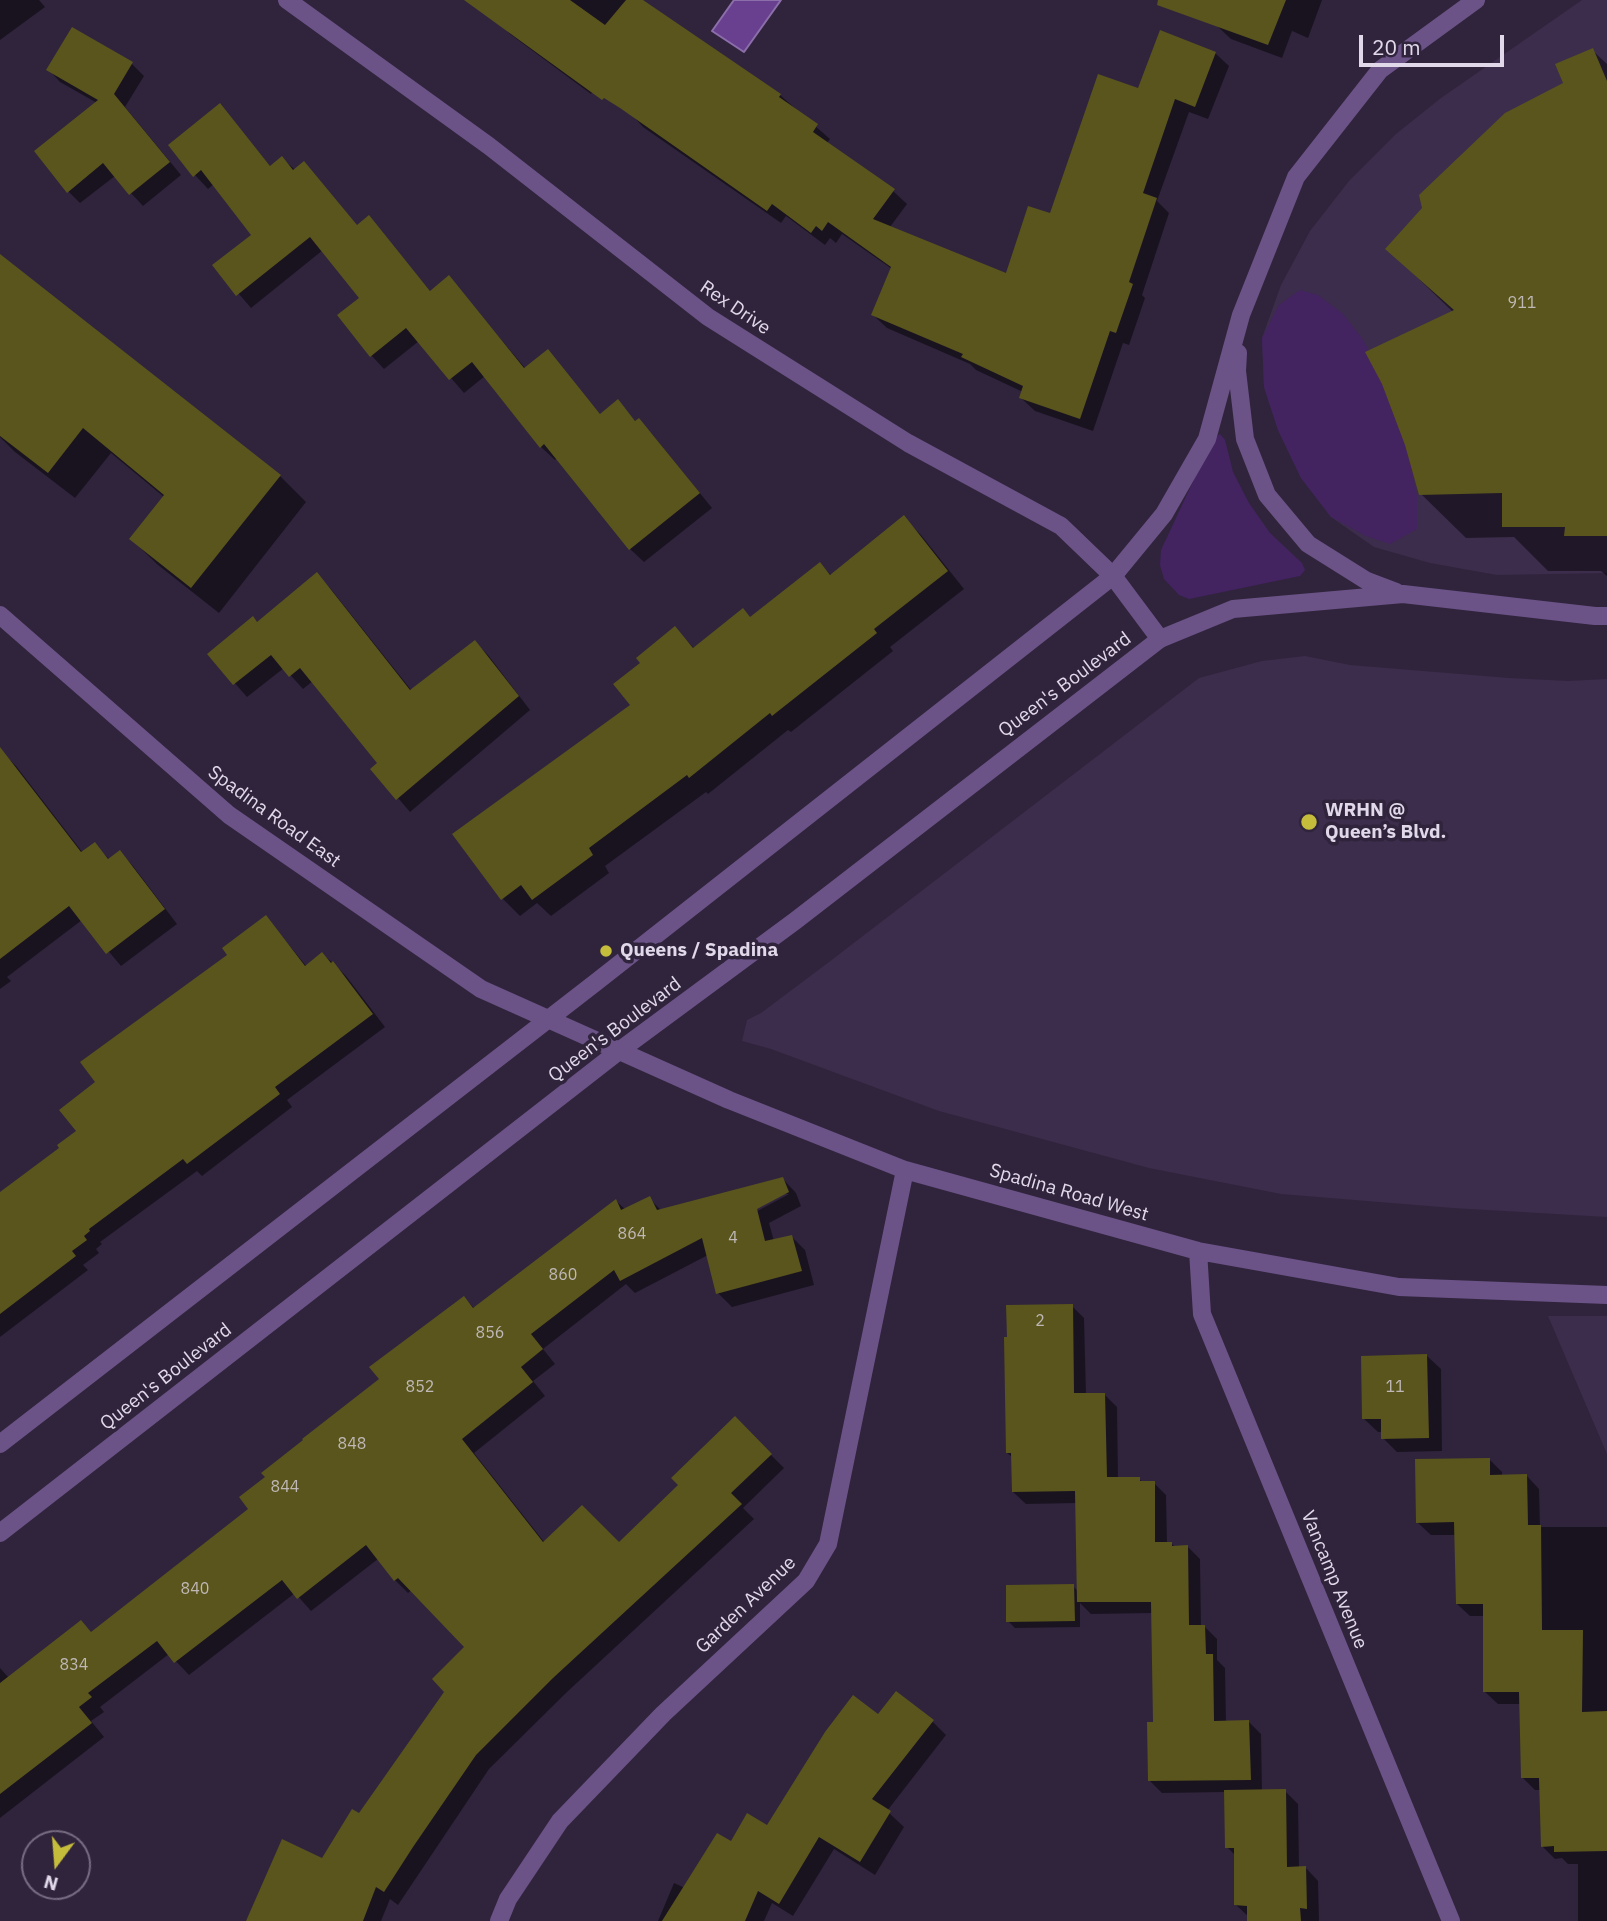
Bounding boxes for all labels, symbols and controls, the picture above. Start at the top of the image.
scale bar [1362,21,1507,65]
text: 20 m [1372,33,1421,61]
street label: Rex Drive [695,276,775,340]
house number: 911 [1508,293,1536,313]
street label: Queen's Boulevard [994,628,1136,742]
street label: Spadina Road East [203,761,345,873]
place label: WRHN @ Queen’s Blvd. [1325,800,1446,844]
marker: WRHN @ Queen’s Blvd. [1299,812,1319,832]
place label: Queens / Spadina [620,940,778,962]
marker: Queens / Spadina [598,943,614,959]
street label: Queen's Boulevard [544,973,686,1087]
street label: Spadina Road West [987,1159,1151,1227]
house number: 864 [618,1224,646,1244]
house number: 4 [728,1228,738,1248]
house number: 860 [549,1265,577,1285]
house number: 2 [1035,1311,1045,1331]
street label: Queen's Boulevard [96,1319,236,1435]
house number: 856 [476,1323,504,1343]
house number: 852 [406,1377,434,1397]
house number: 11 [1385,1377,1405,1397]
house number: 848 [338,1434,366,1454]
house number: 844 [271,1477,299,1497]
street label: Vancamp Avenue [1296,1508,1372,1652]
street label: Garden Avenue [691,1552,801,1658]
house number: 840 [181,1579,209,1599]
house number: 834 [60,1655,88,1675]
north arrow [21,1830,91,1900]
text: N [41,1870,61,1897]

